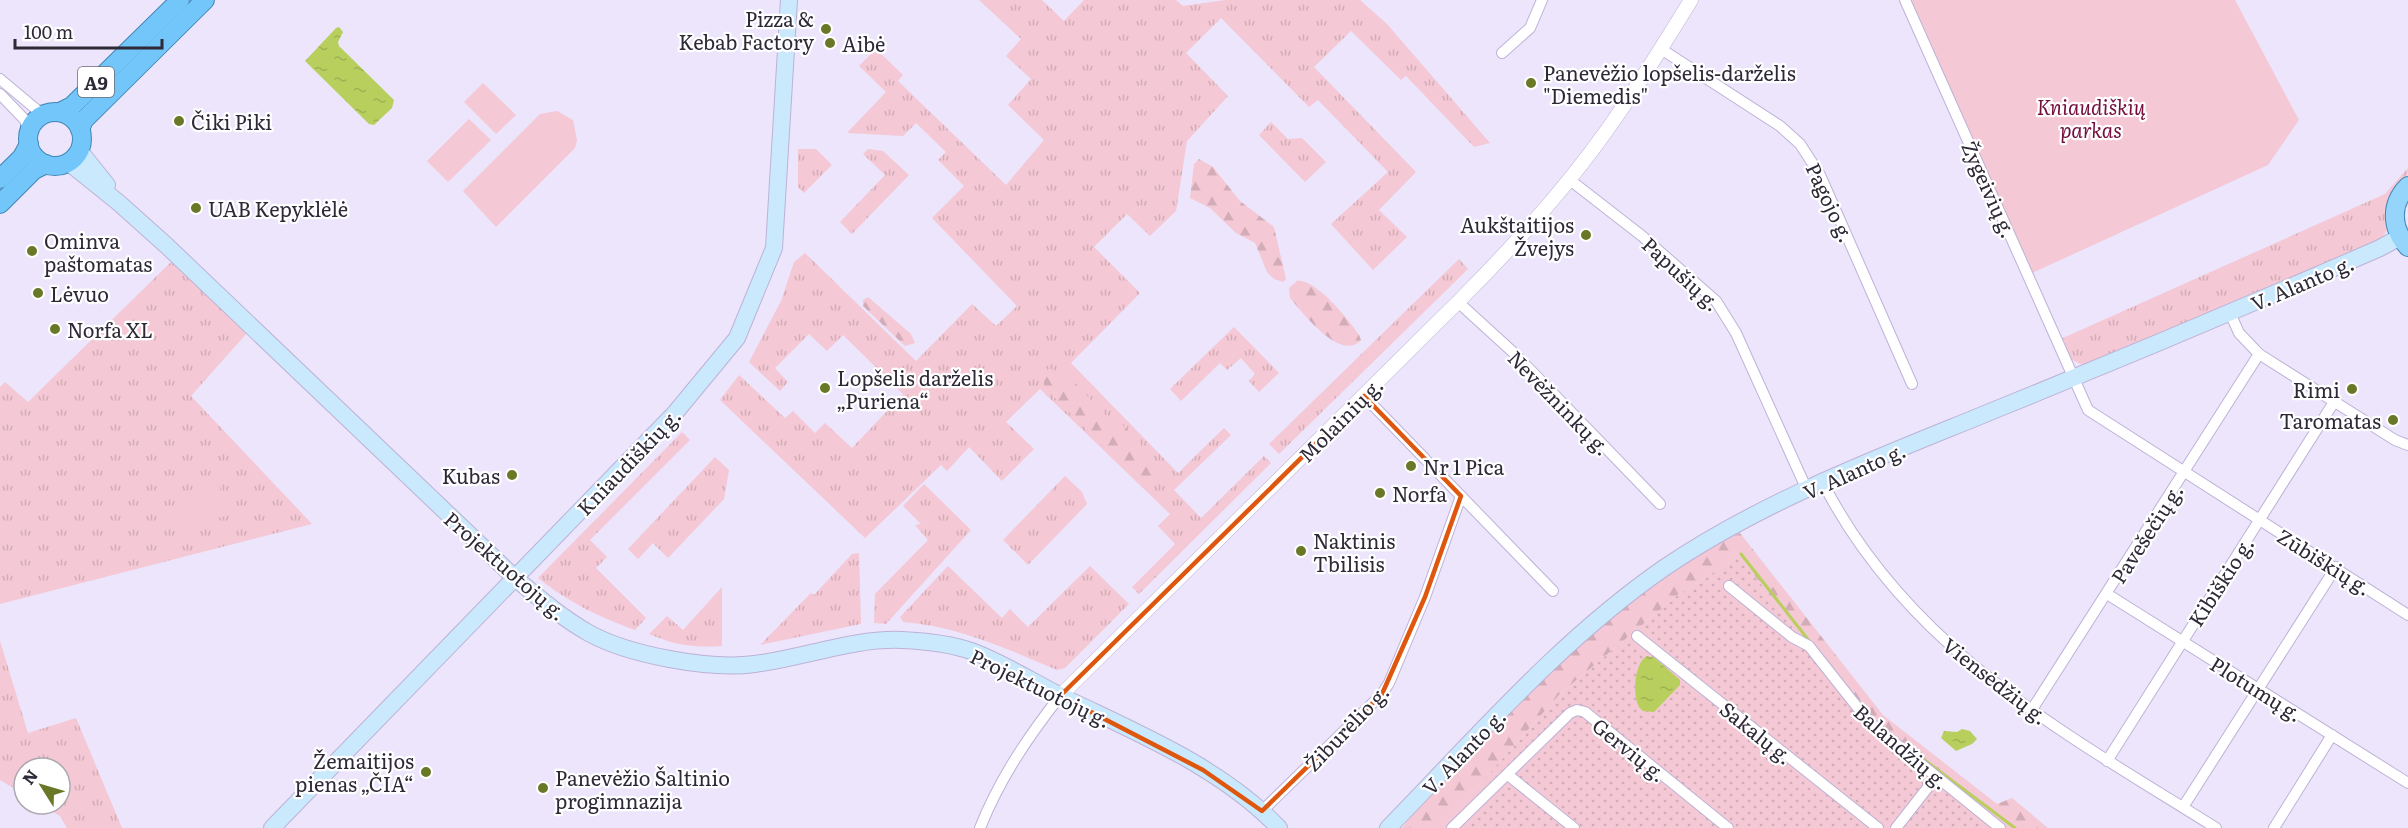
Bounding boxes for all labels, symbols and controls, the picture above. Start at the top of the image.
place label: Pizza & Kebab Factory [678,3,814,56]
scale bar [15,12,162,50]
text: 100 m [24,18,73,45]
marker: Pizza & Kebab Factory [819,22,833,36]
place label: Aibė [842,28,885,58]
marker: Aibė [823,36,837,50]
place label: Panevėžio lopšelis-darželis "Diemedis" [1543,57,1796,110]
road number: A9 [78,67,114,97]
marker: Panevėžio lopšelis-darželis "Diemedis" [1524,76,1538,90]
park label: Kniaudiškių parkas [2037,91,2145,144]
place label: Čiki Piki [191,106,272,136]
marker: Čiki Piki [172,114,186,128]
street label: Žygeivių g. [1955,136,2025,242]
street label: Pagojo g. [1799,157,1863,247]
place label: UAB Kepyklėlė [208,193,348,223]
marker: UAB Kepyklėlė [189,201,203,215]
place label: Aukštaitijos Žvejys [1460,209,1574,262]
place label: Ominva paštomatas [44,225,152,278]
marker: Aukštaitijos Žvejys [1579,228,1593,242]
street label: Papušių g. [1636,229,1728,317]
marker: Ominva paštomatas [25,244,39,258]
street label: V. Alanto g. [2246,247,2358,317]
place label: Lėvuo [50,278,109,308]
marker: Lėvuo [31,286,45,300]
place label: Norfa XL [67,314,153,344]
marker: Norfa XL [48,322,62,336]
street label: Nevėžninkų g. [1502,343,1618,461]
place label: Lopšelis darželis „Puriena“ [837,362,993,415]
street label: Molainių g. [1291,370,1389,468]
place label: Rimi [2293,374,2340,404]
marker: Lopšelis darželis „Puriena“ [818,381,832,395]
marker: Rimi [2345,382,2359,396]
street label: Kniaudiškių g. [569,401,687,521]
place label: Taromatas [2279,405,2381,435]
marker: Taromatas [2386,413,2400,427]
street label: V. Alanto g. [1798,434,1910,506]
place label: Nr 1 Pica [1423,451,1504,481]
marker: Nr 1 Pica [1404,459,1418,473]
place label: Kubas [442,460,500,490]
marker: Kubas [505,468,519,482]
street label: Pavešečių g. [2102,477,2190,589]
place label: Norfa [1392,478,1447,508]
marker: Norfa [1373,486,1387,500]
street label: Projektuotojų g. [438,503,574,627]
street label: Zūbiškių g. [2272,520,2378,602]
place label: Naktinis Tbilisis [1313,525,1395,578]
street label: Kibiškio g. [2180,530,2260,632]
marker: Naktinis Tbilisis [1294,544,1308,558]
street label: Viensėdžių g. [1937,629,2055,731]
street label: Projektuotojų g. [966,640,1116,734]
street label: Plotumų g. [2205,648,2309,728]
street label: Žiburėlio g. [1297,677,1395,777]
street label: Sakalų g. [1714,693,1800,771]
street label: Balandžių g. [1848,696,1956,796]
street label: V. Alanto g. [1414,701,1512,801]
street label: Gervių g. [1587,710,1673,788]
place label: Žemaitijos pienas „ČIA“ [295,745,414,798]
north arrow [12,756,72,816]
place label: Panevėžio Šaltinio progimnazija [555,762,730,815]
text: N [16,764,43,789]
marker: Žemaitijos pienas „ČIA“ [419,765,433,779]
marker: Panevėžio Šaltinio progimnazija [536,781,550,795]

